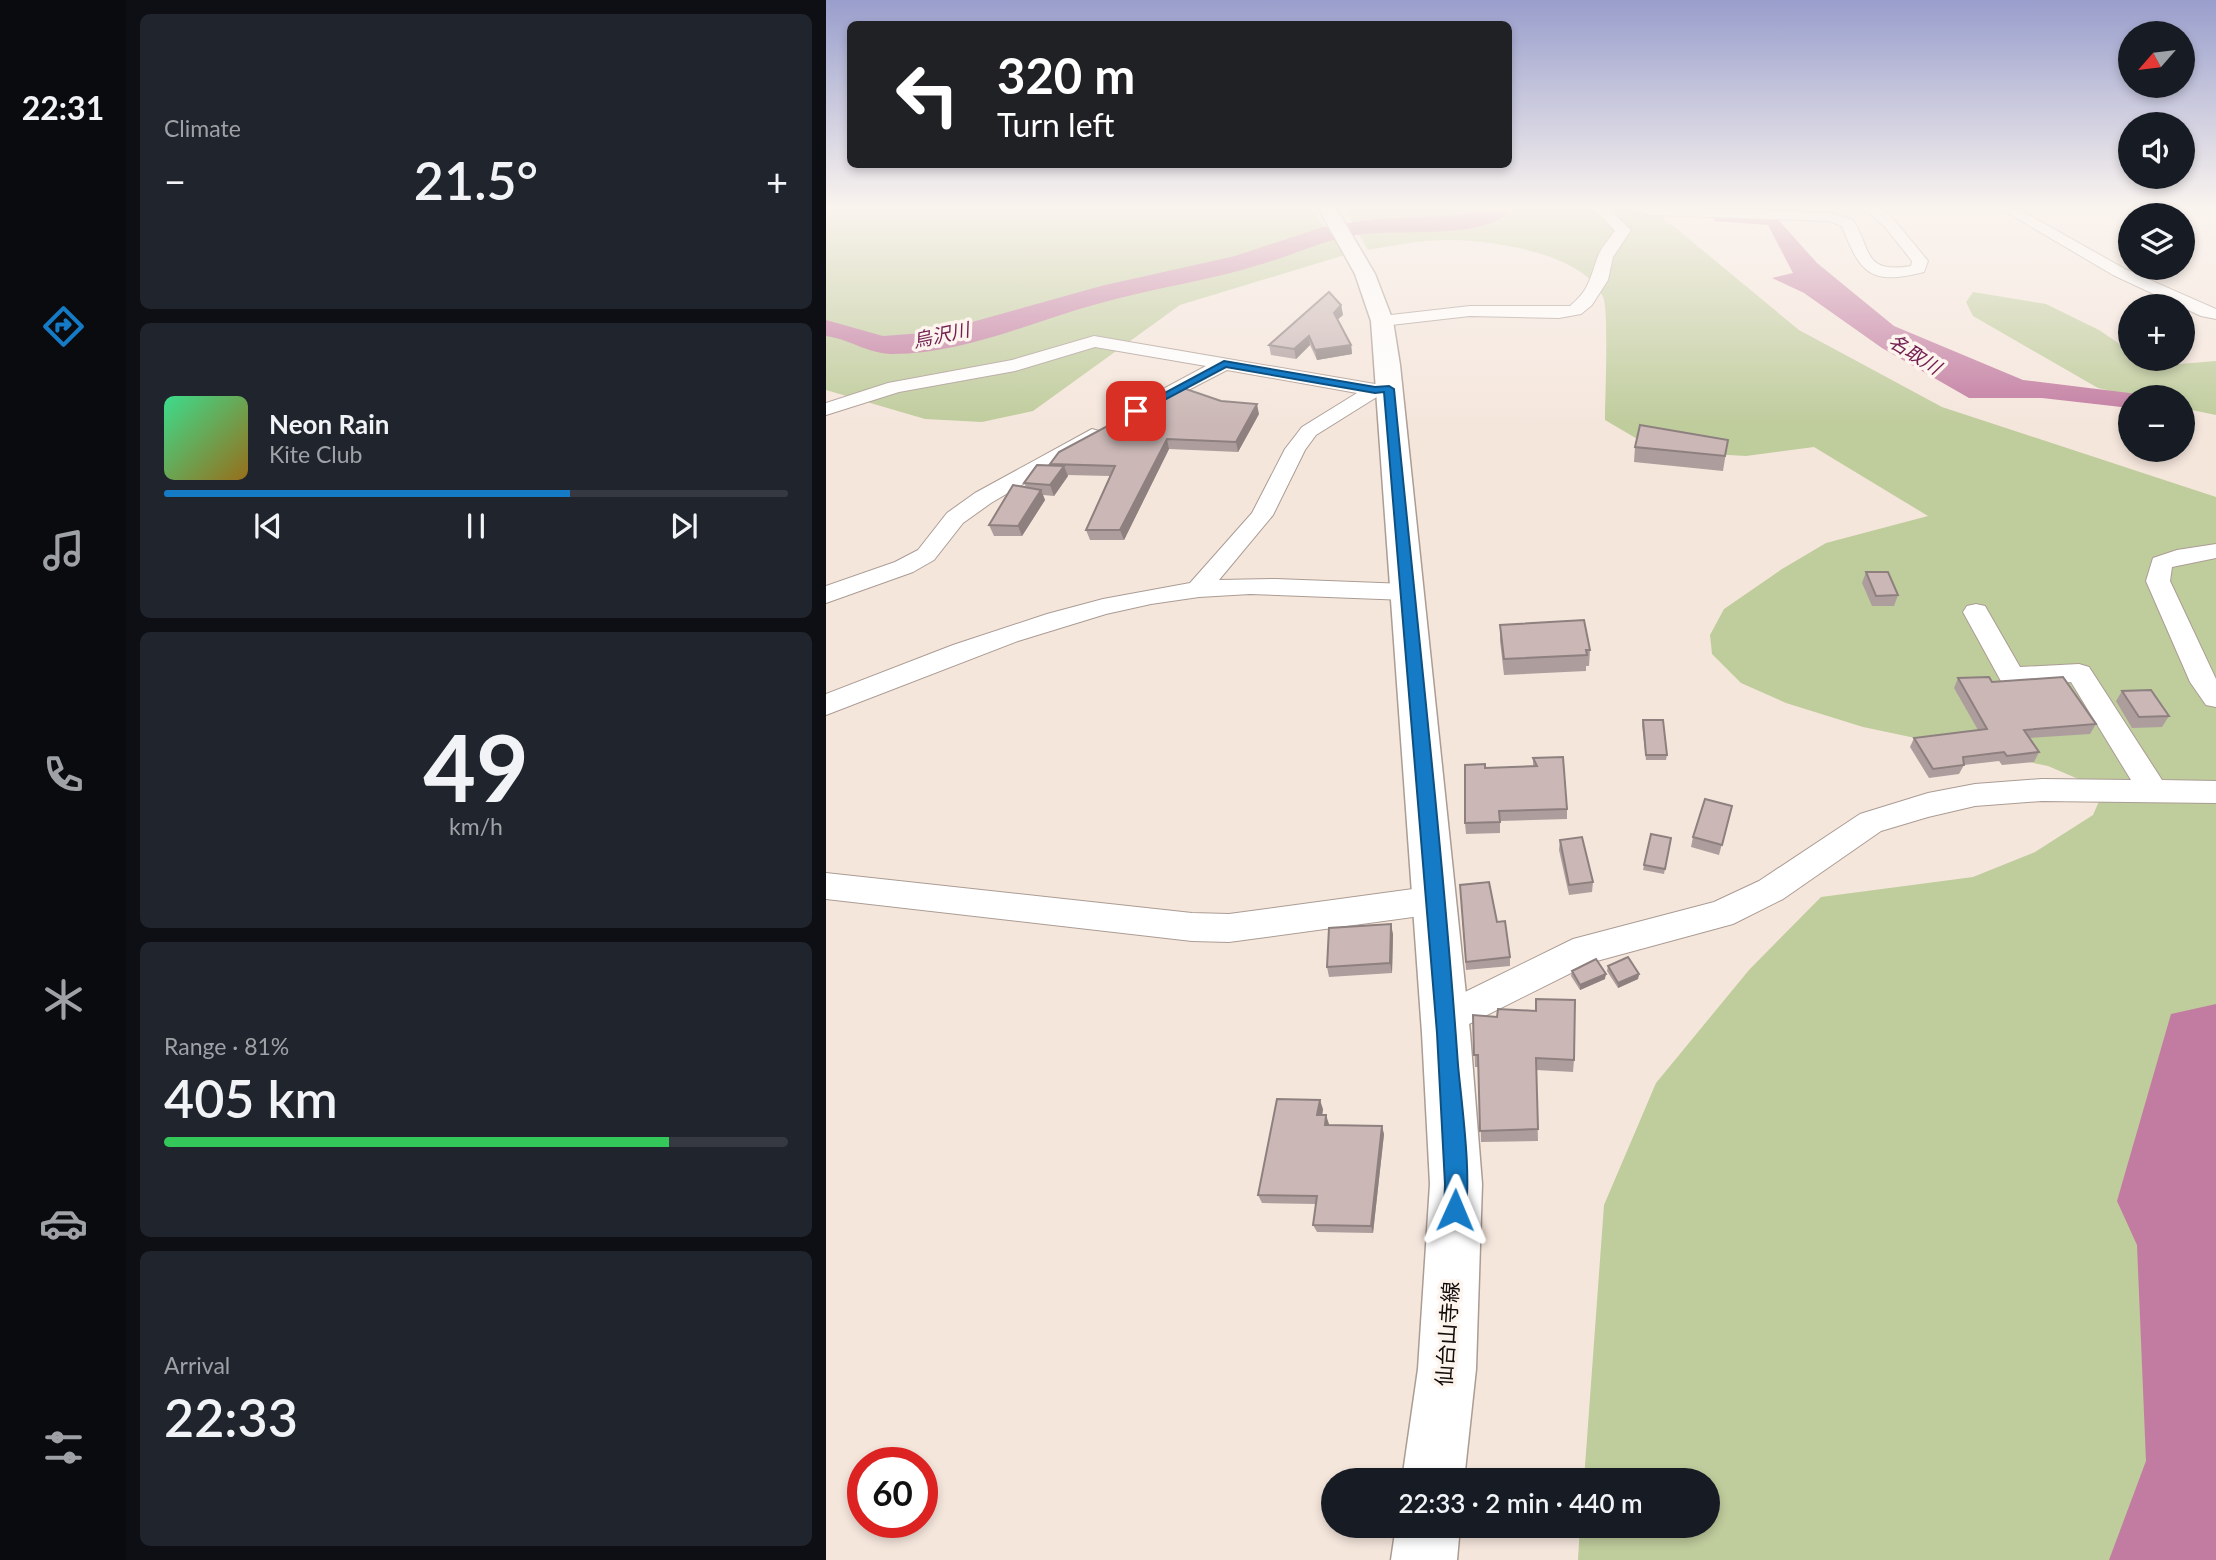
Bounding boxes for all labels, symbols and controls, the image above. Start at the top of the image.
north arrow [2118,21,2194,98]
map controls [2118,21,2195,462]
text: 320 m [997,46,1135,104]
icon: left [882,49,973,140]
text: 22:31 [22,88,104,127]
text: Turn left [997,105,1114,144]
button: sound [2118,112,2195,189]
text: Climate [164,114,241,142]
text: 21.5° [414,149,538,211]
text: − [164,158,186,204]
text: + [766,158,788,204]
button: layers [2118,203,2195,280]
button: + [2118,294,2195,371]
icon: directions [39,302,88,351]
water label: 烏沢川 [911,317,973,352]
water label: 名取川 [1885,329,1947,379]
pin [1106,381,1166,441]
button: − [2118,385,2195,462]
icon: arrive [1117,392,1155,430]
text: Neon Rain [269,408,389,440]
text: Kite Club [269,440,362,468]
icon: previous [249,507,287,545]
icon: pause [457,507,495,545]
icon: next [665,507,703,545]
icon: music [39,526,88,575]
text: 49 [423,712,529,821]
icon: phone [39,750,88,799]
text: km/h [449,812,503,840]
icon: climate [39,975,88,1024]
text: Range · 81% [164,1032,289,1060]
text: 405 km [164,1067,338,1129]
position arrow [1418,1173,1492,1247]
icon: car [39,1199,88,1248]
street label: 仙台山寺線 [1430,1281,1463,1387]
text: Arrival [164,1351,230,1379]
text: 22:33 [164,1386,298,1448]
icon: filters [39,1423,88,1472]
speed limit sign: 60 [847,1447,938,1538]
text: 22:33 · 2 min · 440 m [1398,1487,1643,1519]

